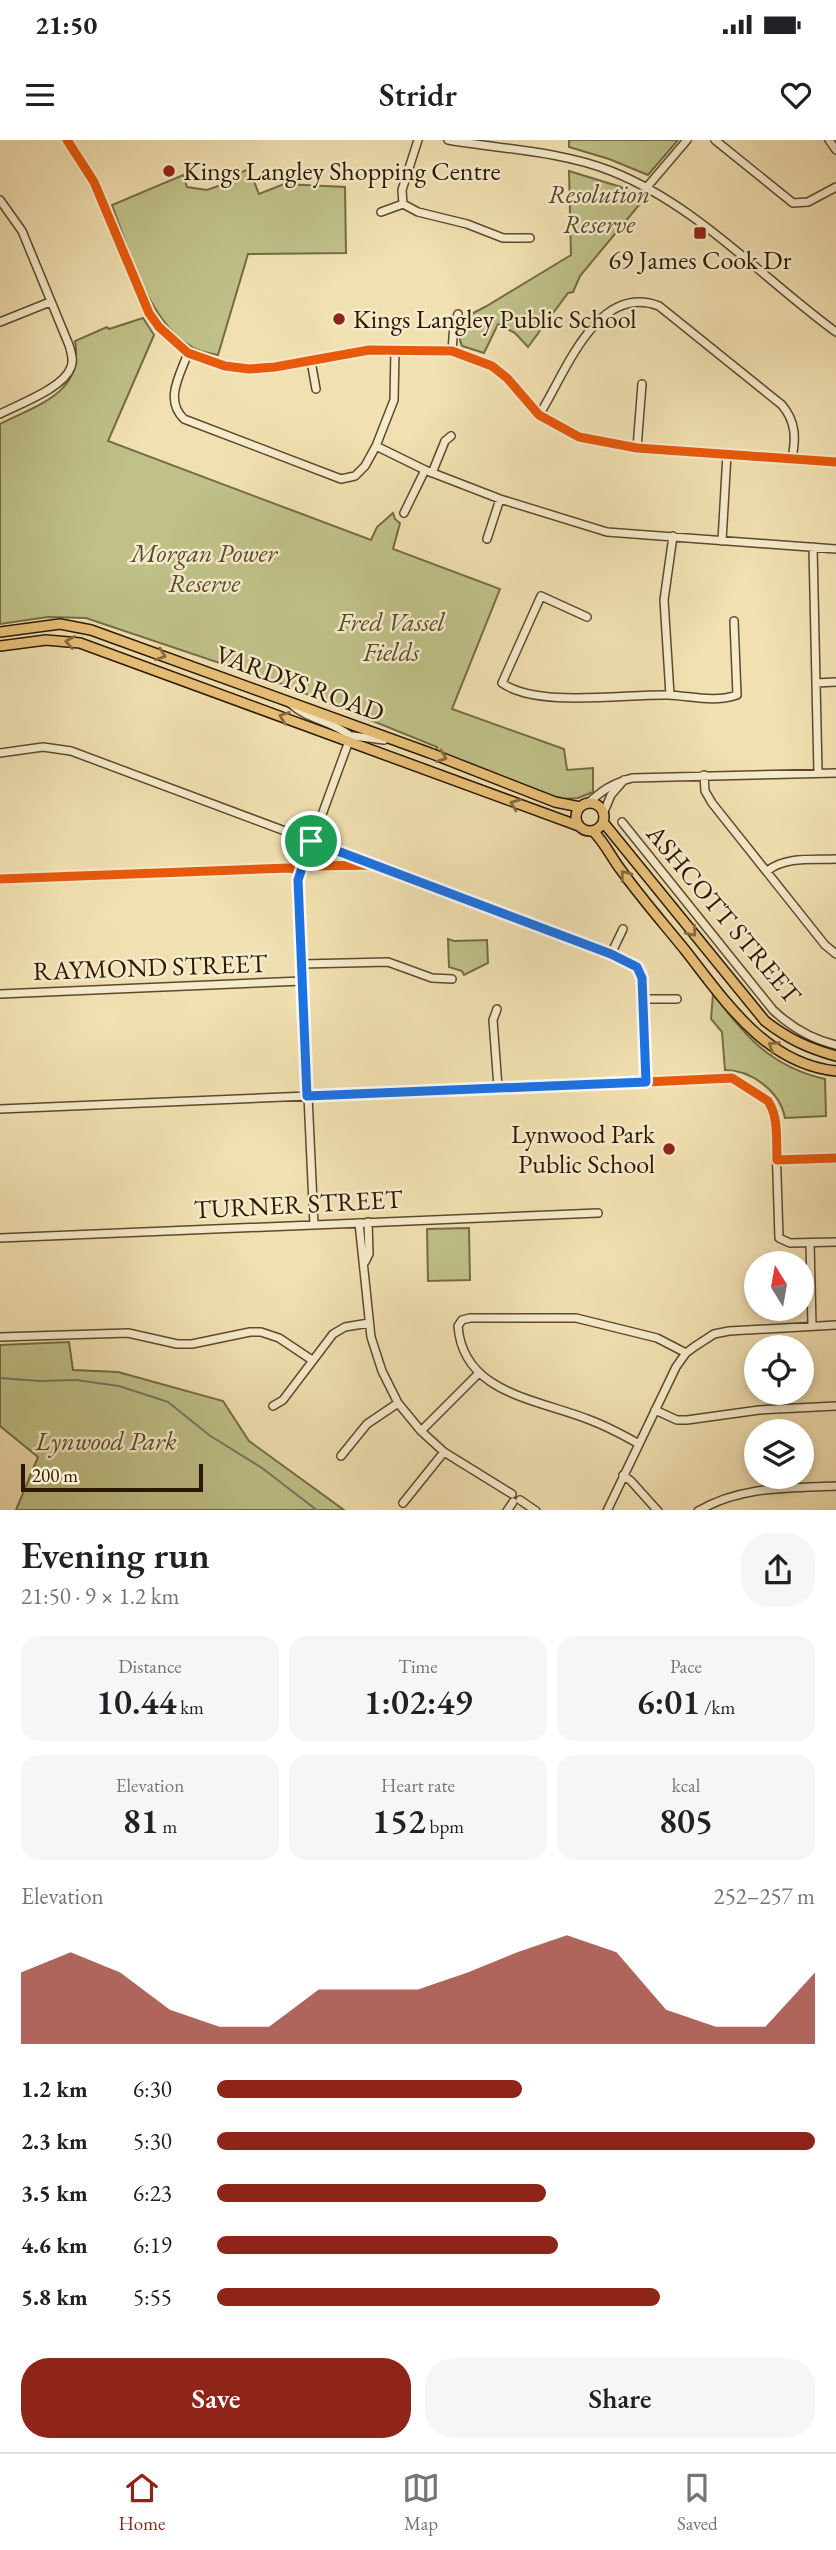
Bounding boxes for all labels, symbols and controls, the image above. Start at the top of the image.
text: 21:50 [35,8,97,42]
text: Stridr [379,74,457,116]
icon: menu [21,76,59,114]
icon: heart [777,76,815,114]
place label: Kings Langley Shopping Centre [183,154,501,188]
marker: Kings Langley Shopping Centre [161,163,177,179]
park label: Resolution Reserve [548,177,650,241]
marker: 69 James Cook Dr [692,225,708,241]
place label: 69 James Cook Dr [609,243,792,277]
place label: Kings Langley Public School [353,302,636,336]
marker: Kings Langley Public School [331,311,347,327]
park label: Morgan Power Reserve [129,536,278,600]
park label: Fred Vassel Fields [336,605,445,669]
one-way arrow [64,635,76,650]
street label: VARDYS ROAD [211,637,389,729]
one-way arrow [154,646,166,660]
one-way arrow [279,712,291,726]
one-way arrow [435,749,447,763]
one-way arrow [509,798,521,812]
pin [281,811,341,871]
street label: ASHCOTT STREET [638,817,809,1011]
icon: arrive [292,822,330,860]
one-way arrow [621,870,633,883]
one-way arrow [684,924,696,937]
street label: RAYMOND STREET [32,946,268,988]
one-way arrow [768,1042,781,1055]
place label: Lynwood Park Public School [511,1117,656,1181]
marker: Lynwood Park Public School [661,1141,677,1157]
street label: TURNER STREET [193,1182,404,1226]
north arrow [744,1251,814,1321]
map controls [744,1251,814,1489]
button: locate [744,1335,814,1405]
button: layers [744,1419,814,1489]
park label: Lynwood Park [34,1424,177,1458]
scale bar [21,1462,203,1493]
text: 200 m [32,1463,78,1488]
text: Evening run [21,1530,210,1579]
button: share [741,1533,815,1607]
text: 21:50 · 9 × 1.2 km [21,1581,179,1611]
text: Distance [118,1654,182,1679]
text: Time [398,1654,438,1679]
text: Pace [670,1654,702,1679]
text: 10.44 [96,1679,176,1724]
text: 1:02:49 [364,1679,472,1724]
text: 6:01 [637,1679,700,1724]
text: km [176,1695,204,1720]
text: /km [700,1695,735,1720]
text: Elevation [116,1773,184,1798]
text: Heart rate [381,1773,455,1798]
text: kcal [672,1773,700,1798]
text: 81 [123,1798,159,1843]
text: 152 [372,1798,426,1843]
text: 805 [659,1798,713,1843]
text: m [159,1814,177,1839]
text: bpm [426,1814,464,1839]
text: Elevation [21,1881,104,1911]
text: 252–257 m [714,1881,815,1911]
text: 1.2 km [21,2074,88,2104]
text: 6:30 [133,2074,172,2104]
text: 2.3 km [21,2126,88,2156]
text: 5:30 [133,2126,172,2156]
text: 3.5 km [21,2178,88,2208]
text: 6:23 [133,2178,172,2208]
text: 4.6 km [21,2230,88,2260]
text: 6:19 [133,2230,172,2260]
text: 5.8 km [21,2282,88,2312]
text: 5:55 [133,2282,172,2312]
button: Save [21,2358,411,2438]
button: Share [425,2358,815,2438]
tab: Home [118,2469,165,2536]
tab: Map [402,2469,440,2536]
tab: Saved [677,2469,718,2536]

